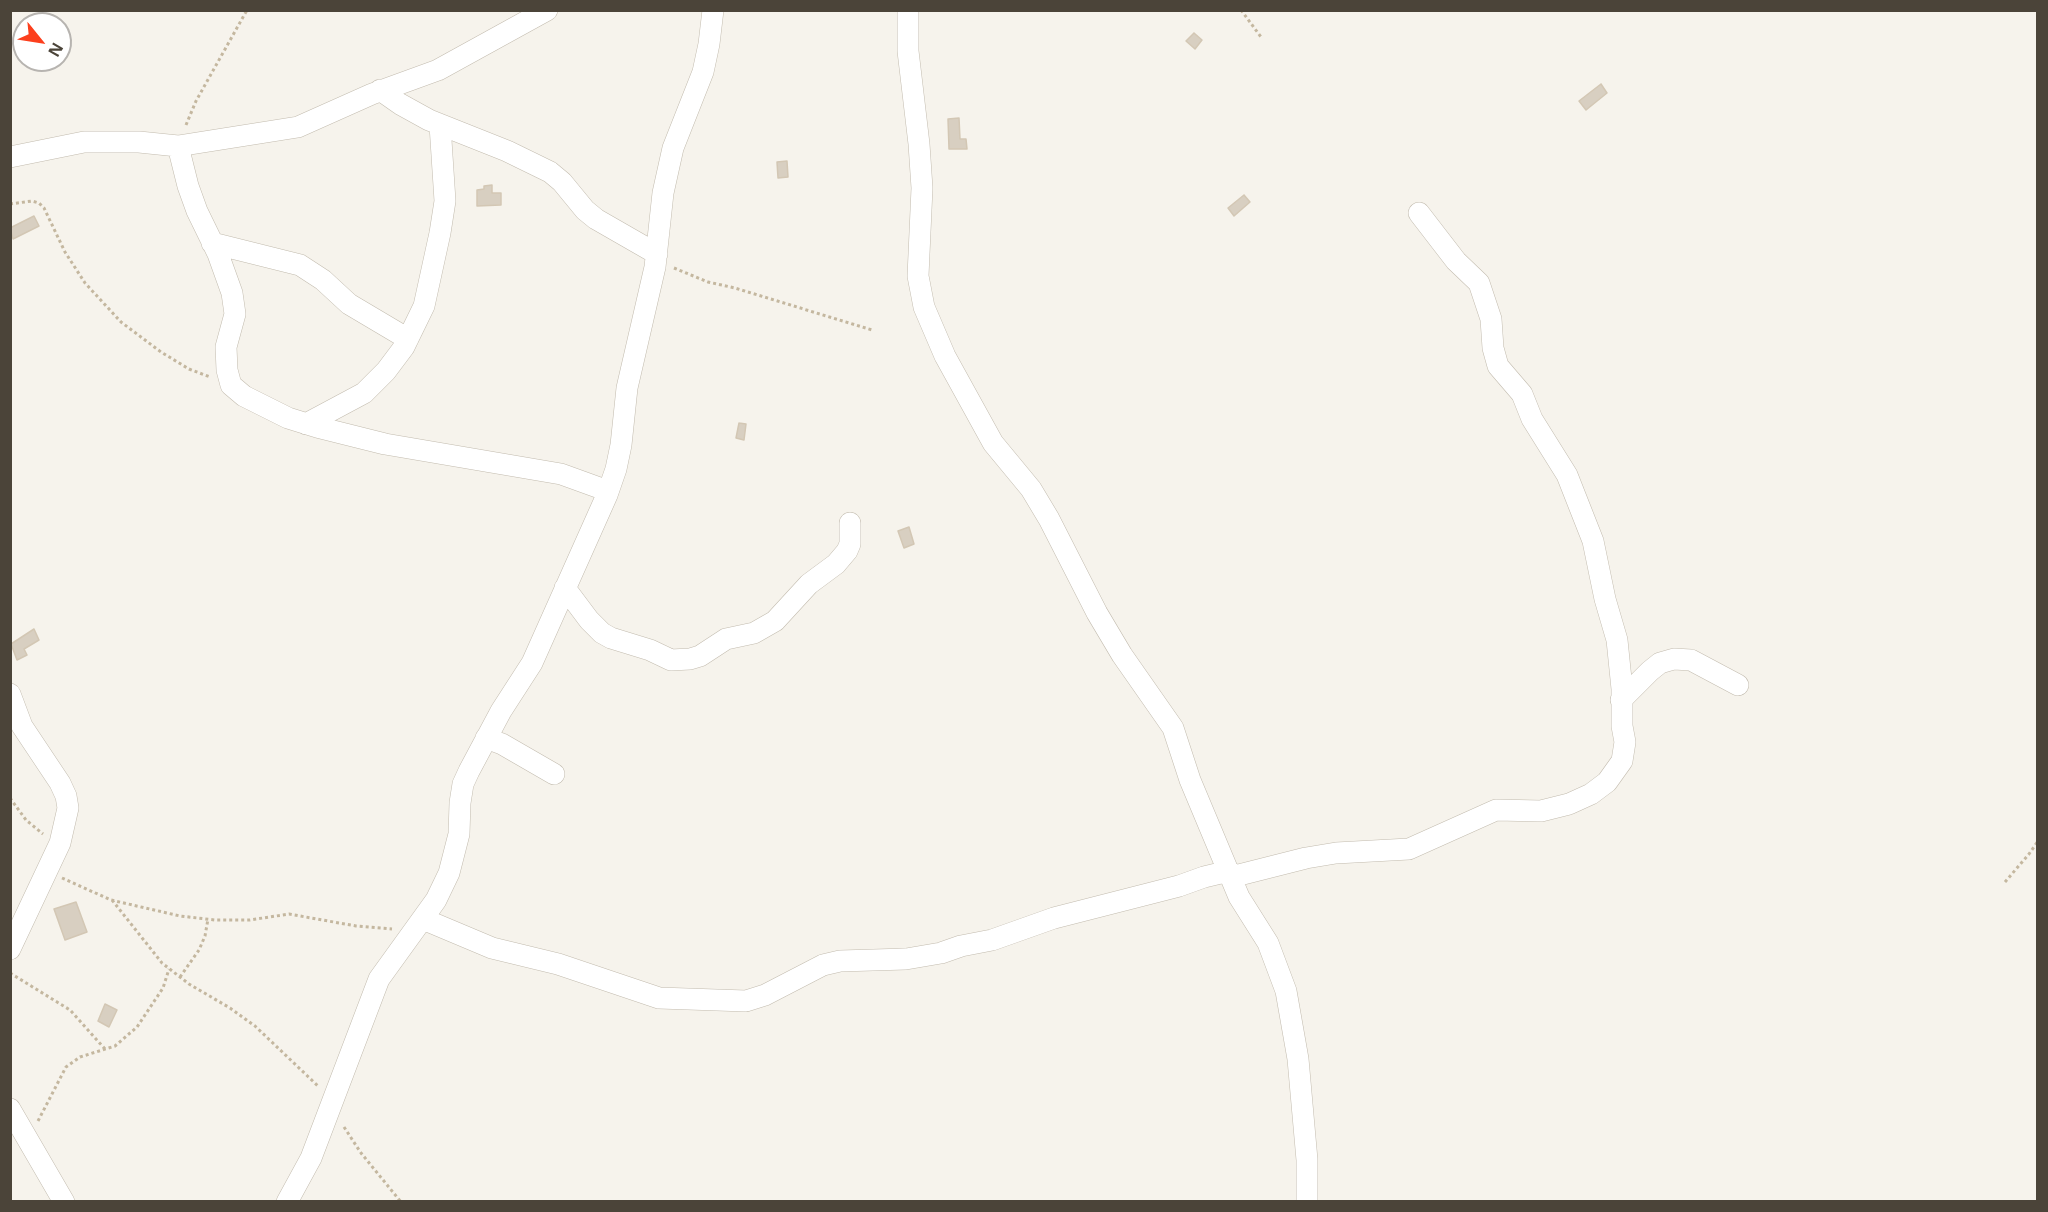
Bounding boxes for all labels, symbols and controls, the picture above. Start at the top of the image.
north arrow [12,12,72,72]
text: N [43,39,69,61]

